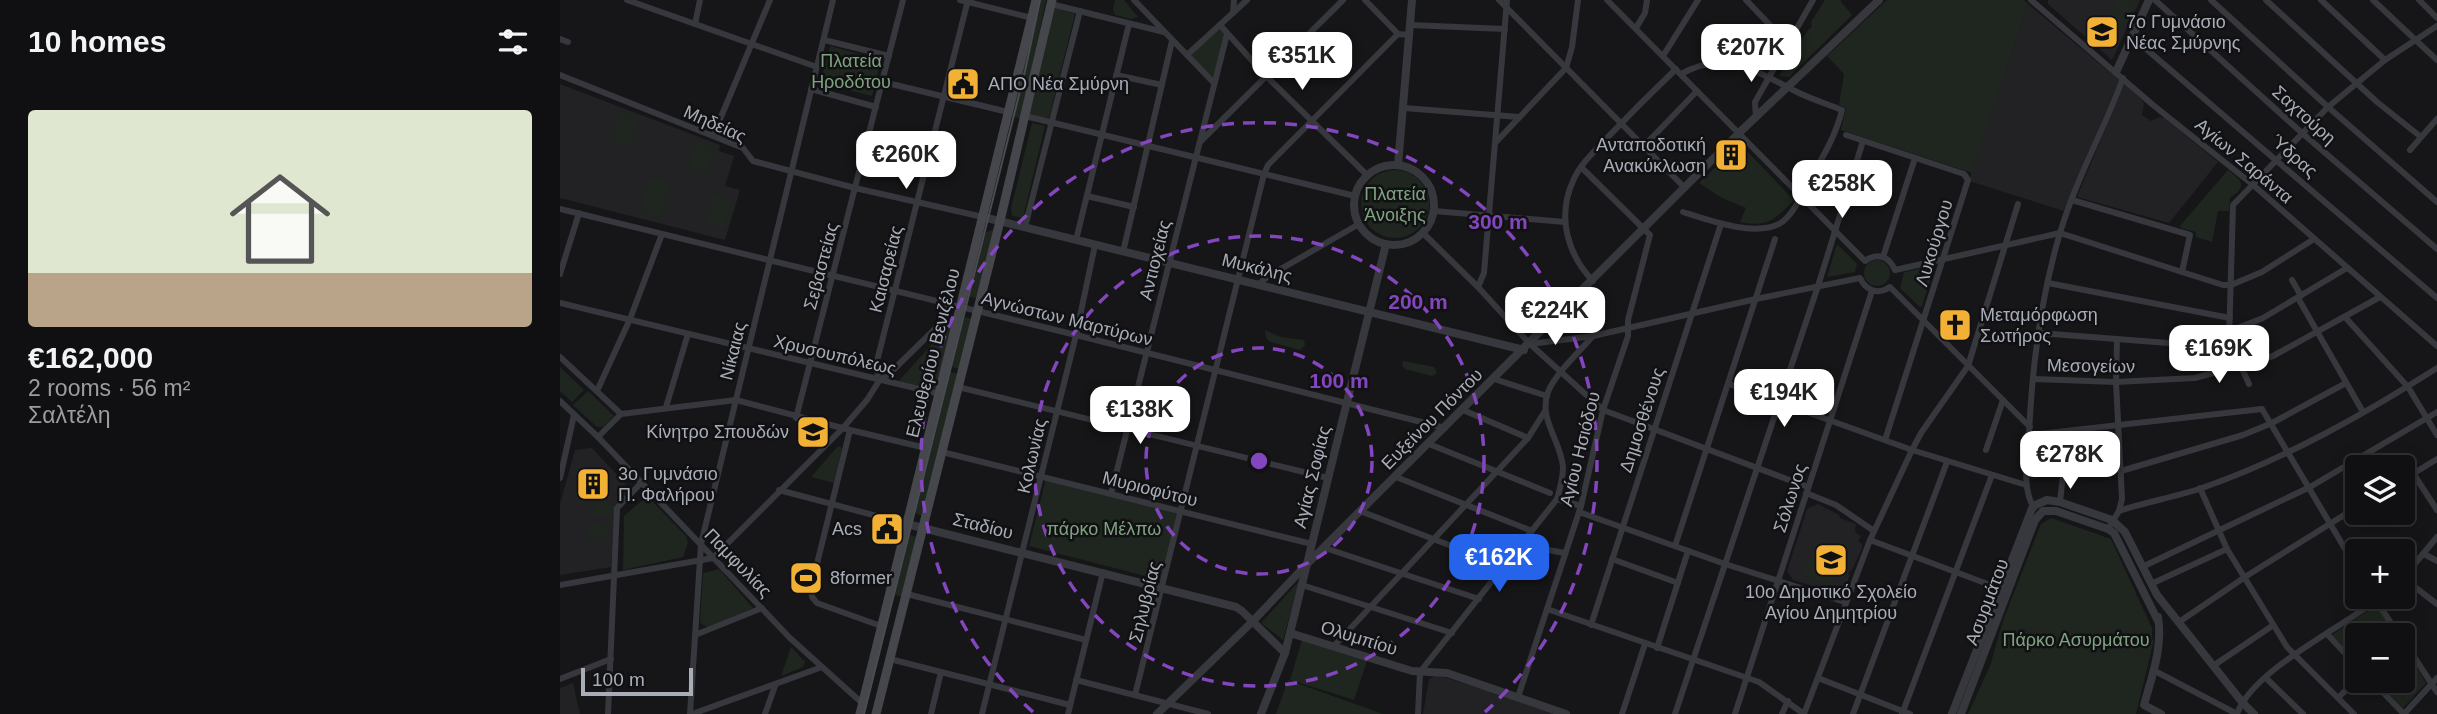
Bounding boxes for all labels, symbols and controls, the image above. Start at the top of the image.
place label: 7ο Γυμνάσιο Νέας Σμύρνης [2126,12,2241,53]
school or university icon: 7ο Γυμνάσιο Νέας Σμύρνης [2083,13,2121,51]
icon: filters [494,23,532,61]
pin: €207K [1702,24,1800,84]
text: 10 homes [28,25,166,58]
pin: €351K [1253,32,1351,92]
text: €207K [1717,34,1785,60]
text: €351K [1268,42,1336,68]
park label: Πλατεία Ηροδότου [811,51,891,92]
public building icon: ΑΠΟ Νέα Σμύρνη [944,65,982,103]
place label: ΑΠΟ Νέα Σμύρνη [988,74,1129,94]
street label: Σαχτούρη [2268,81,2340,149]
street label: Μηδείας [681,101,750,147]
street label: Αγίων Σαράντα [2191,114,2297,208]
street label: Ύδρας [2267,130,2321,182]
pin: €260K [857,132,955,191]
place label: Ανταποδοτική Ανακύκλωση [1596,135,1706,176]
building icon: Ανταποδοτική Ανακύκλωση [1712,136,1750,174]
text: €260K [872,141,940,167]
icon: home [217,156,343,282]
pin: €258K [1793,160,1891,220]
text: €258K [1808,170,1876,196]
park label: Πλατεία Άνοιξης [1364,184,1426,225]
street label: Λυκούργου [1911,197,1957,289]
text: 300 m [1468,210,1528,233]
street label: Αντιοχείας [1135,218,1175,302]
street label: Σεβαστείας [800,220,842,312]
street label: Καισαρείας [866,223,907,315]
street label: Μυκάλης [1220,250,1295,286]
street label: Ελευθερίου Βενιζέλου [902,266,964,440]
street label: Αγνώστων Μαρτύρων [979,288,1155,350]
pin: €224K [1506,288,1604,347]
text: 200 m [1388,290,1448,313]
text: €224K [1521,297,1589,323]
place label: Μεταμόρφωση Σωτήρος [1980,305,2098,346]
church icon: Μεταμόρφωση Σωτήρος [1936,306,1974,344]
street label: Νίκαιας [716,320,750,382]
pin: €169K [2170,326,2268,385]
street label: Χρυσουπόλεως [772,331,898,379]
text: €169K [2185,335,2253,361]
text: €162,000 [28,341,153,374]
street label: Μεσογείων [2047,355,2135,377]
street label: Ευξείνου Πόντου [1377,364,1487,474]
street label: Δημοσθένους [1616,365,1668,475]
text: 100 m [1309,369,1369,392]
pin: €194K [1735,370,1833,429]
text: 2 rooms · 56 m² [28,375,190,401]
text: €194K [1750,379,1818,405]
pin: €138K [1091,386,1189,446]
street label: Αγίου Ησιόδου [1556,390,1604,508]
text: €138K [1106,396,1174,422]
text: Σαλτέλη [28,402,111,428]
school or university icon: Κίνητρο Σπουδών [794,413,832,451]
street label: Κολωνίας [1014,416,1050,495]
place label: Κίνητρο Σπουδών [646,422,789,442]
street label: Αγίας Σοφίας [1290,423,1334,530]
pin: €278K [2021,432,2119,491]
text: €278K [2036,441,2104,467]
centre of rings [1247,449,1271,473]
map controls [2345,455,2415,693]
button: layers [2345,455,2415,525]
street label: Σόλωνος [1769,461,1811,535]
place label: 3ο Γυμνάσιο Π. Φαλήρου [618,464,718,505]
building icon: 3ο Γυμνάσιο Π. Φαλήρου [574,465,612,503]
street label: Μυριοφύτου [1100,468,1200,510]
street label: Σταδίου [951,509,1015,543]
public building icon: Acs [868,510,906,548]
place label: Acs [832,519,862,539]
park label: πάρκο Μέλπω [1047,519,1161,539]
street label: Παμφυλίας [700,525,776,602]
pin: €162K [1450,534,1548,594]
button: + [2345,539,2415,609]
school or university icon: 10ο Δημοτικό Σχολείο Αγίου Δημητρίου [1812,541,1850,579]
text: €162K [1465,544,1533,570]
street label: Ασυρμάτου [1961,556,2013,648]
sports icon: 8former [787,559,825,597]
street label: Σηλυβρίας [1125,559,1165,645]
place label: 8former [830,568,892,588]
place label: 10ο Δημοτικό Σχολείο Αγίου Δημητρίου [1745,582,1917,623]
street label: Ολυμπίου [1318,617,1400,659]
button: − [2345,623,2415,693]
park label: Πάρκο Ασυρμάτου [2002,630,2150,650]
scale bar [581,665,693,697]
text: 100 m [592,669,645,690]

